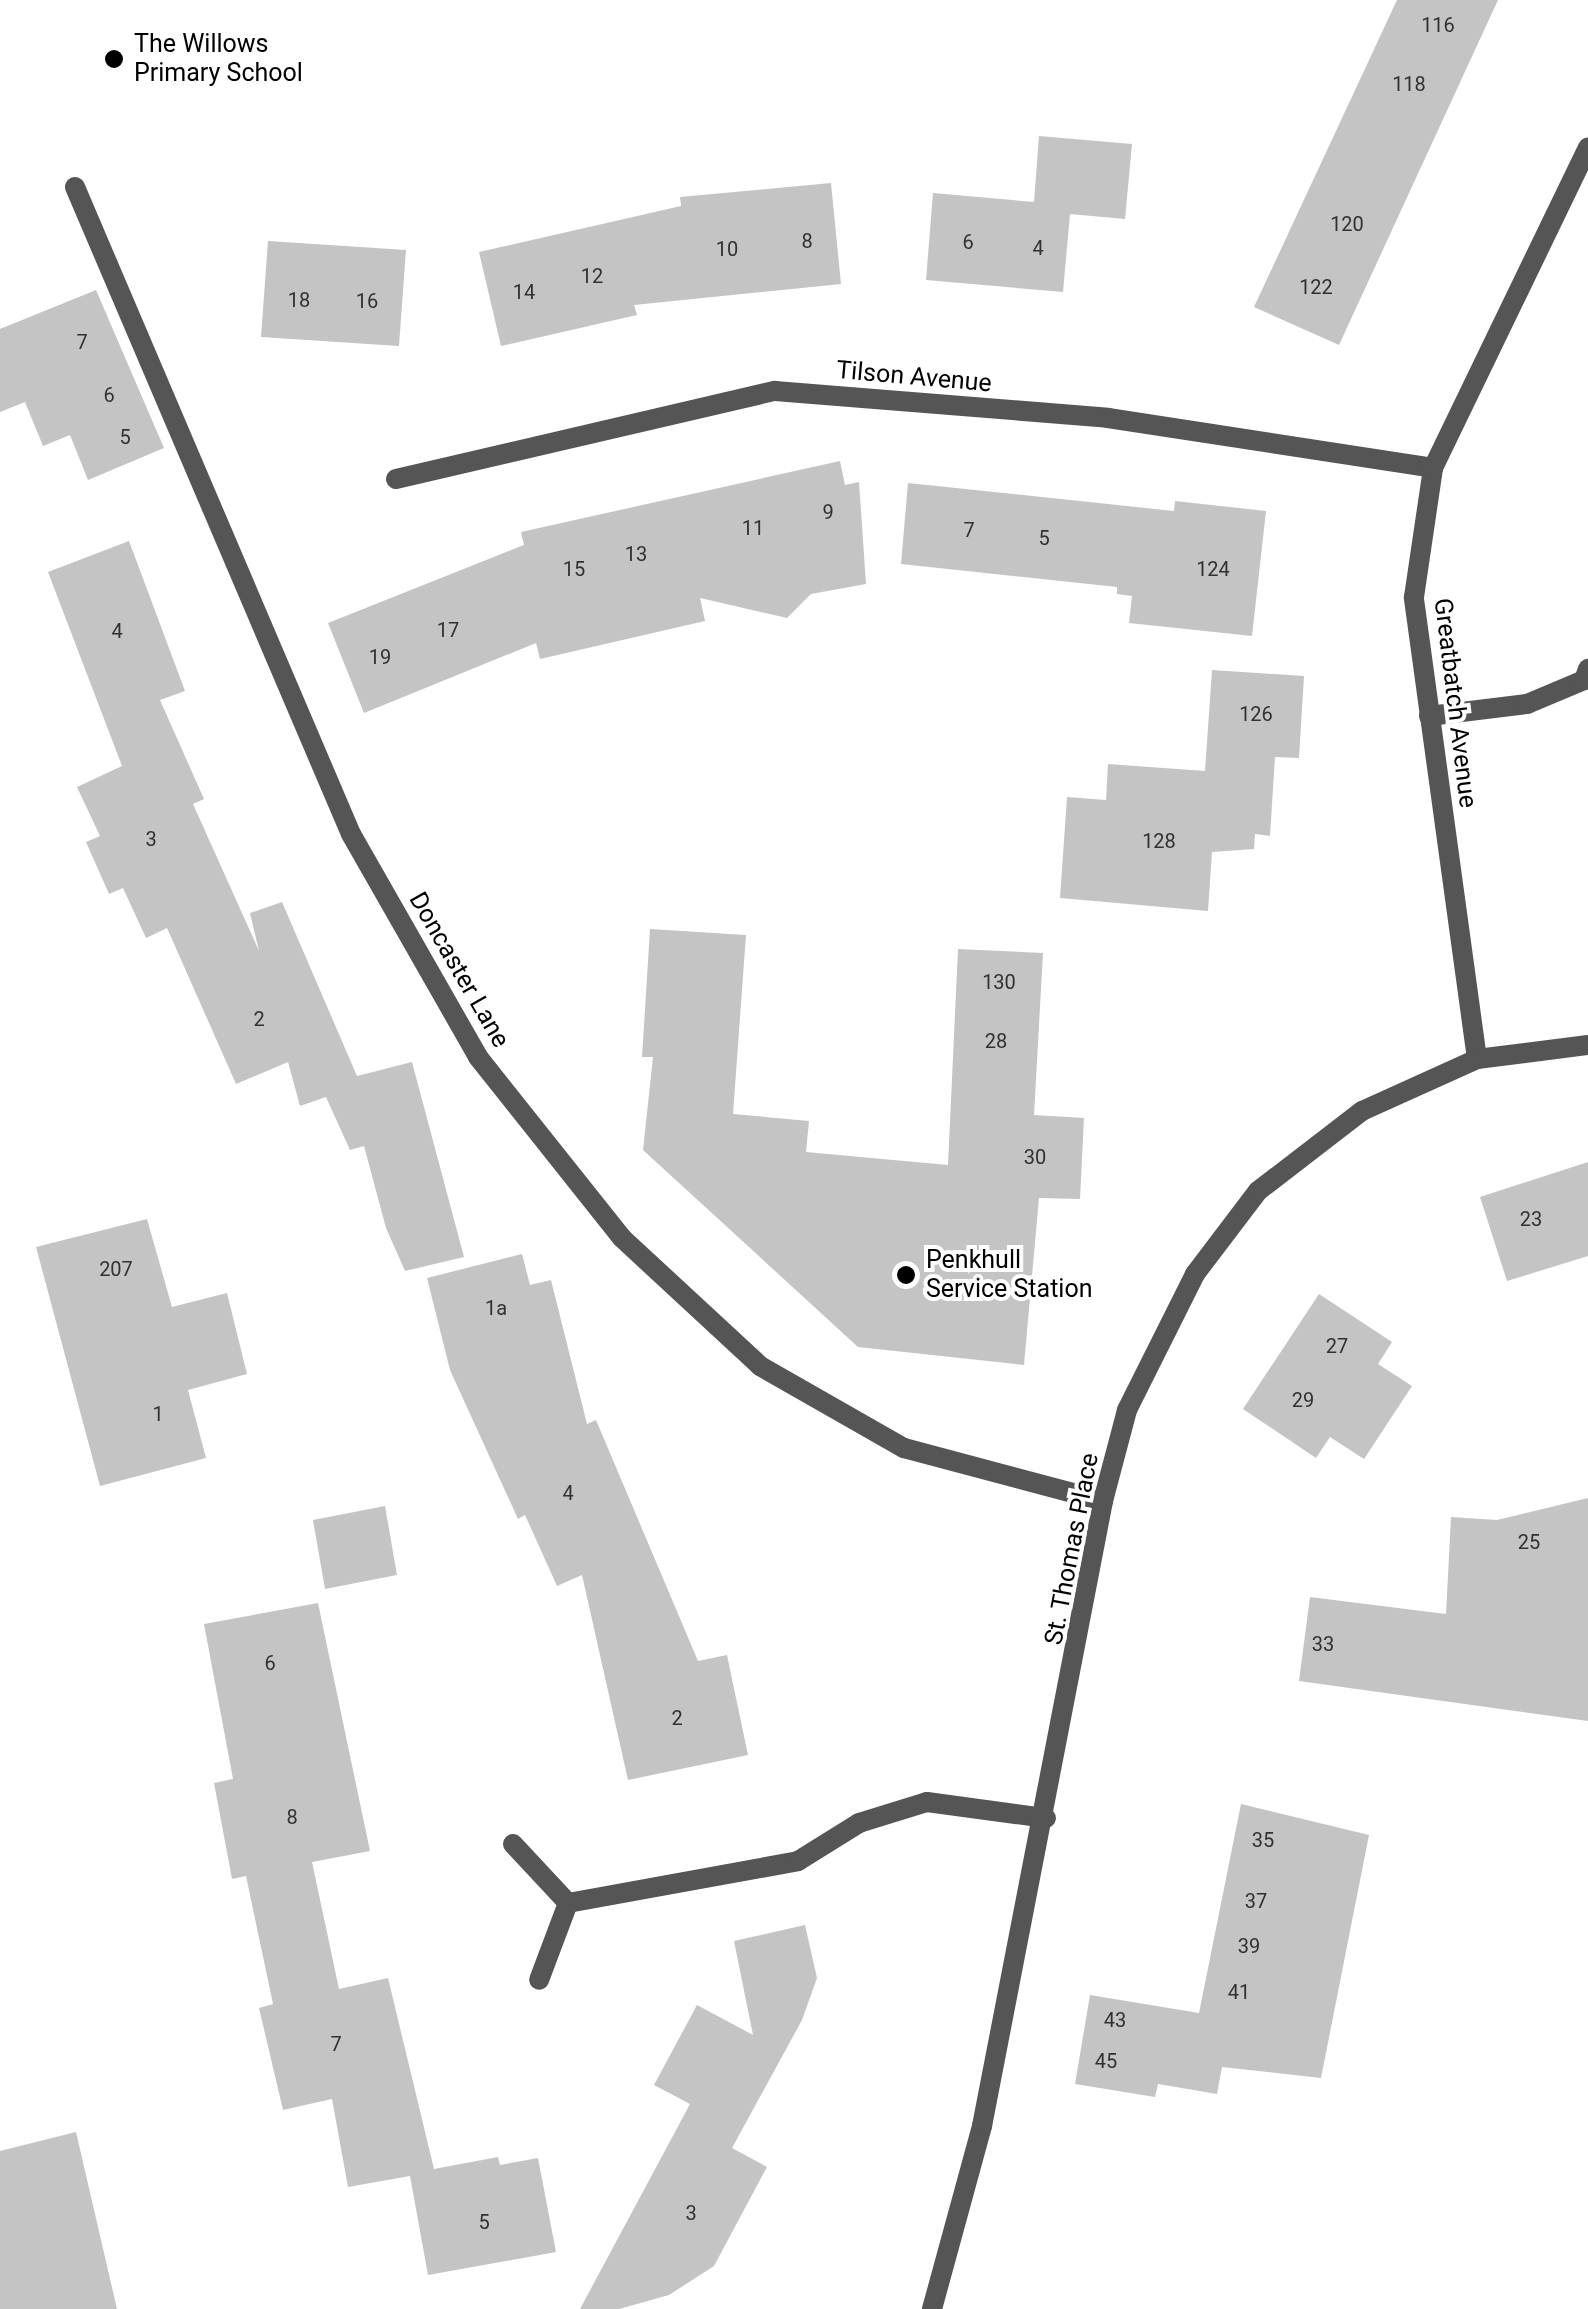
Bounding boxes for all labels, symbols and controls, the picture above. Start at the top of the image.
house number: 116 [1421,13,1455,37]
place label: The Willows Primary School [134,30,303,89]
marker: The Willows Primary School [103,48,125,70]
house number: 118 [1392,72,1426,96]
house number: 120 [1330,212,1364,236]
house number: 8 [801,229,813,253]
house number: 6 [962,230,974,254]
house number: 4 [1032,236,1044,260]
house number: 10 [716,237,738,261]
house number: 12 [581,264,603,288]
house number: 122 [1299,275,1333,299]
house number: 14 [513,280,535,304]
house number: 18 [288,288,310,312]
house number: 16 [356,289,378,313]
house number: 7 [76,330,88,354]
street label: Tilson Avenue [835,355,993,399]
house number: 6 [103,383,115,407]
house number: 5 [119,425,131,449]
house number: 9 [822,500,834,524]
house number: 11 [742,516,764,540]
house number: 7 [963,518,975,542]
house number: 5 [1038,526,1050,550]
house number: 13 [625,542,647,566]
house number: 15 [563,557,585,581]
house number: 124 [1196,557,1230,581]
street label: Greatbatch Avenue [1427,596,1483,810]
house number: 17 [437,618,459,642]
house number: 4 [111,619,123,643]
house number: 19 [369,645,391,669]
house number: 126 [1239,702,1273,726]
house number: 3 [145,827,157,851]
house number: 128 [1142,829,1176,853]
street label: Doncaster Lane [402,887,516,1053]
house number: 130 [982,970,1016,994]
house number: 2 [253,1007,265,1031]
house number: 28 [985,1029,1007,1053]
house number: 30 [1024,1145,1046,1169]
house number: 23 [1520,1207,1542,1231]
place label: Penkhull Service Station [926,1246,1092,1305]
house number: 207 [99,1257,133,1281]
marker: Penkhull Service Station [895,1264,917,1286]
house number: 1a [485,1296,507,1320]
house number: 27 [1326,1334,1348,1358]
house number: 29 [1292,1388,1314,1412]
house number: 1 [152,1402,164,1426]
street label: St. Thomas Place [1039,1450,1105,1648]
house number: 4 [562,1481,574,1505]
house number: 25 [1518,1530,1540,1554]
house number: 33 [1312,1632,1334,1656]
house number: 6 [264,1651,276,1675]
house number: 2 [671,1706,683,1730]
house number: 8 [286,1805,298,1829]
house number: 35 [1252,1828,1274,1852]
house number: 37 [1245,1889,1267,1913]
house number: 39 [1238,1934,1260,1958]
house number: 41 [1228,1980,1250,2004]
house number: 43 [1104,2008,1126,2032]
house number: 7 [330,2032,342,2056]
house number: 45 [1095,2049,1117,2073]
house number: 3 [685,2201,697,2225]
house number: 5 [478,2210,490,2234]

